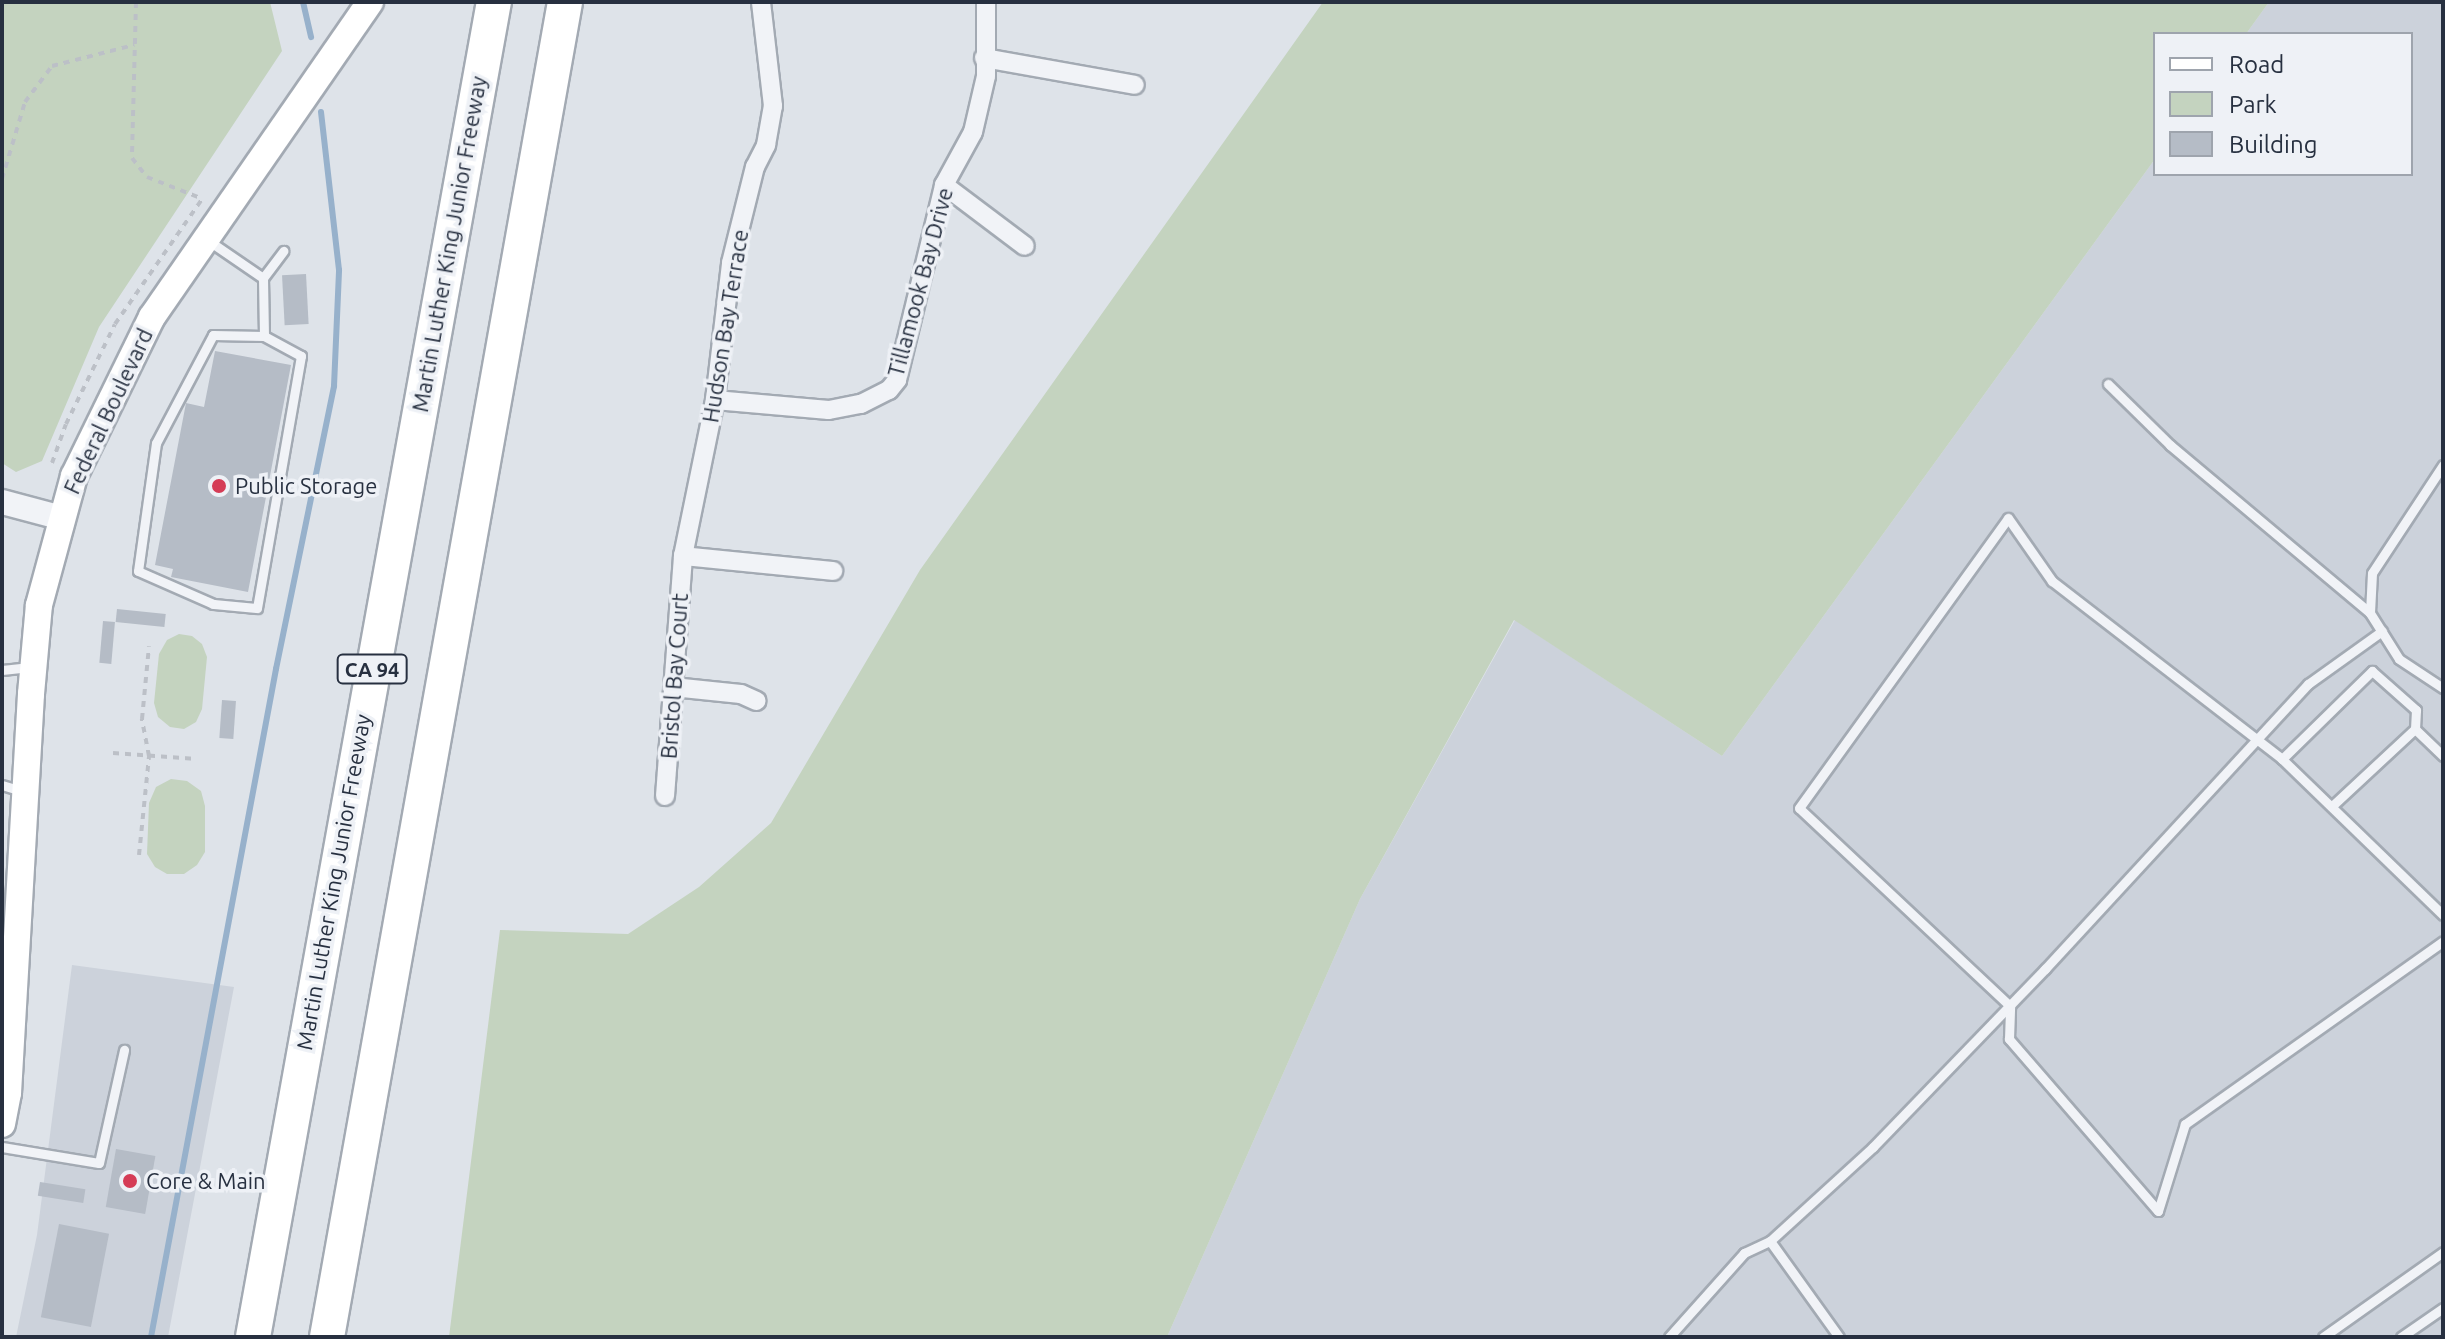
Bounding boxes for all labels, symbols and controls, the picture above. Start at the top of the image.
legend [2153,32,2413,176]
text: Road [2229,51,2284,78]
street label: Martin Luther King Junior Freeway [406,74,492,414]
text: Park [2229,91,2277,118]
text: Building [2229,131,2317,158]
street label: Tillamook Bay Drive [882,185,958,379]
street label: Hudson Bay Terrace [697,228,753,424]
street label: Federal Boulevard [58,324,158,498]
place label: Public Storage [235,473,377,499]
marker: Public Storage [210,477,228,495]
street label: Bristol Bay Court [655,592,693,760]
road number: CA 94 [336,653,408,685]
street label: Martin Luther King Junior Freeway [290,712,376,1052]
place label: Core & Main [146,1168,266,1194]
marker: Core & Main [121,1172,139,1190]

